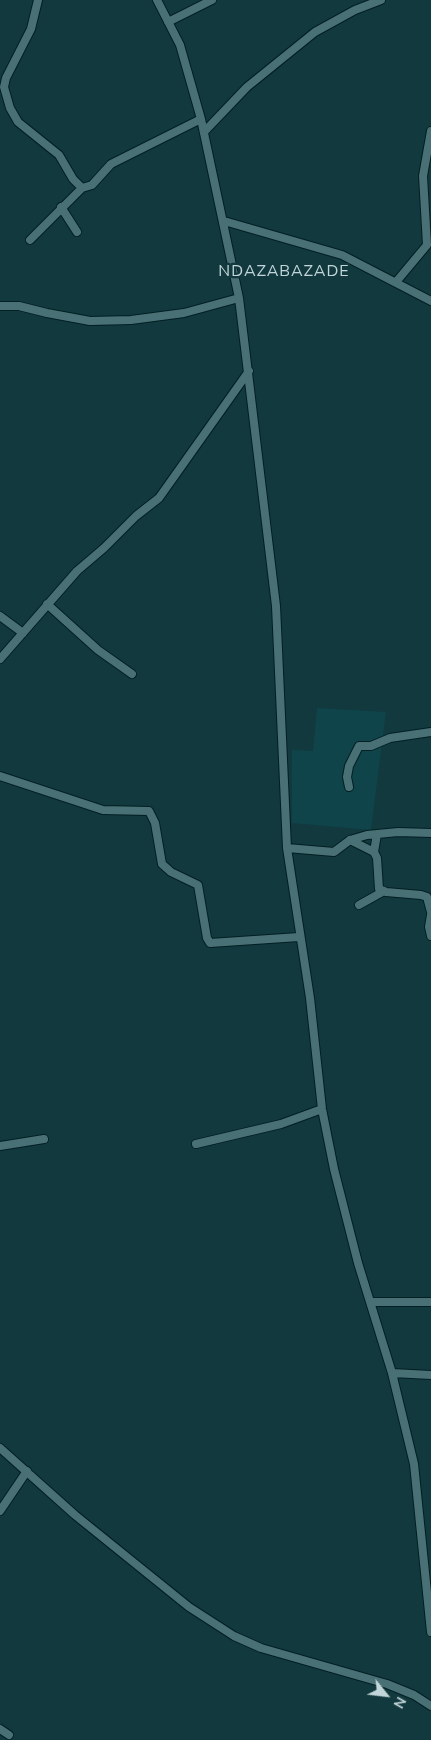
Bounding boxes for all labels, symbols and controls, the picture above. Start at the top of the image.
district label: NDAZABAZADE [217,262,351,282]
north arrow [361,1670,411,1720]
text: N [389,1693,410,1712]

